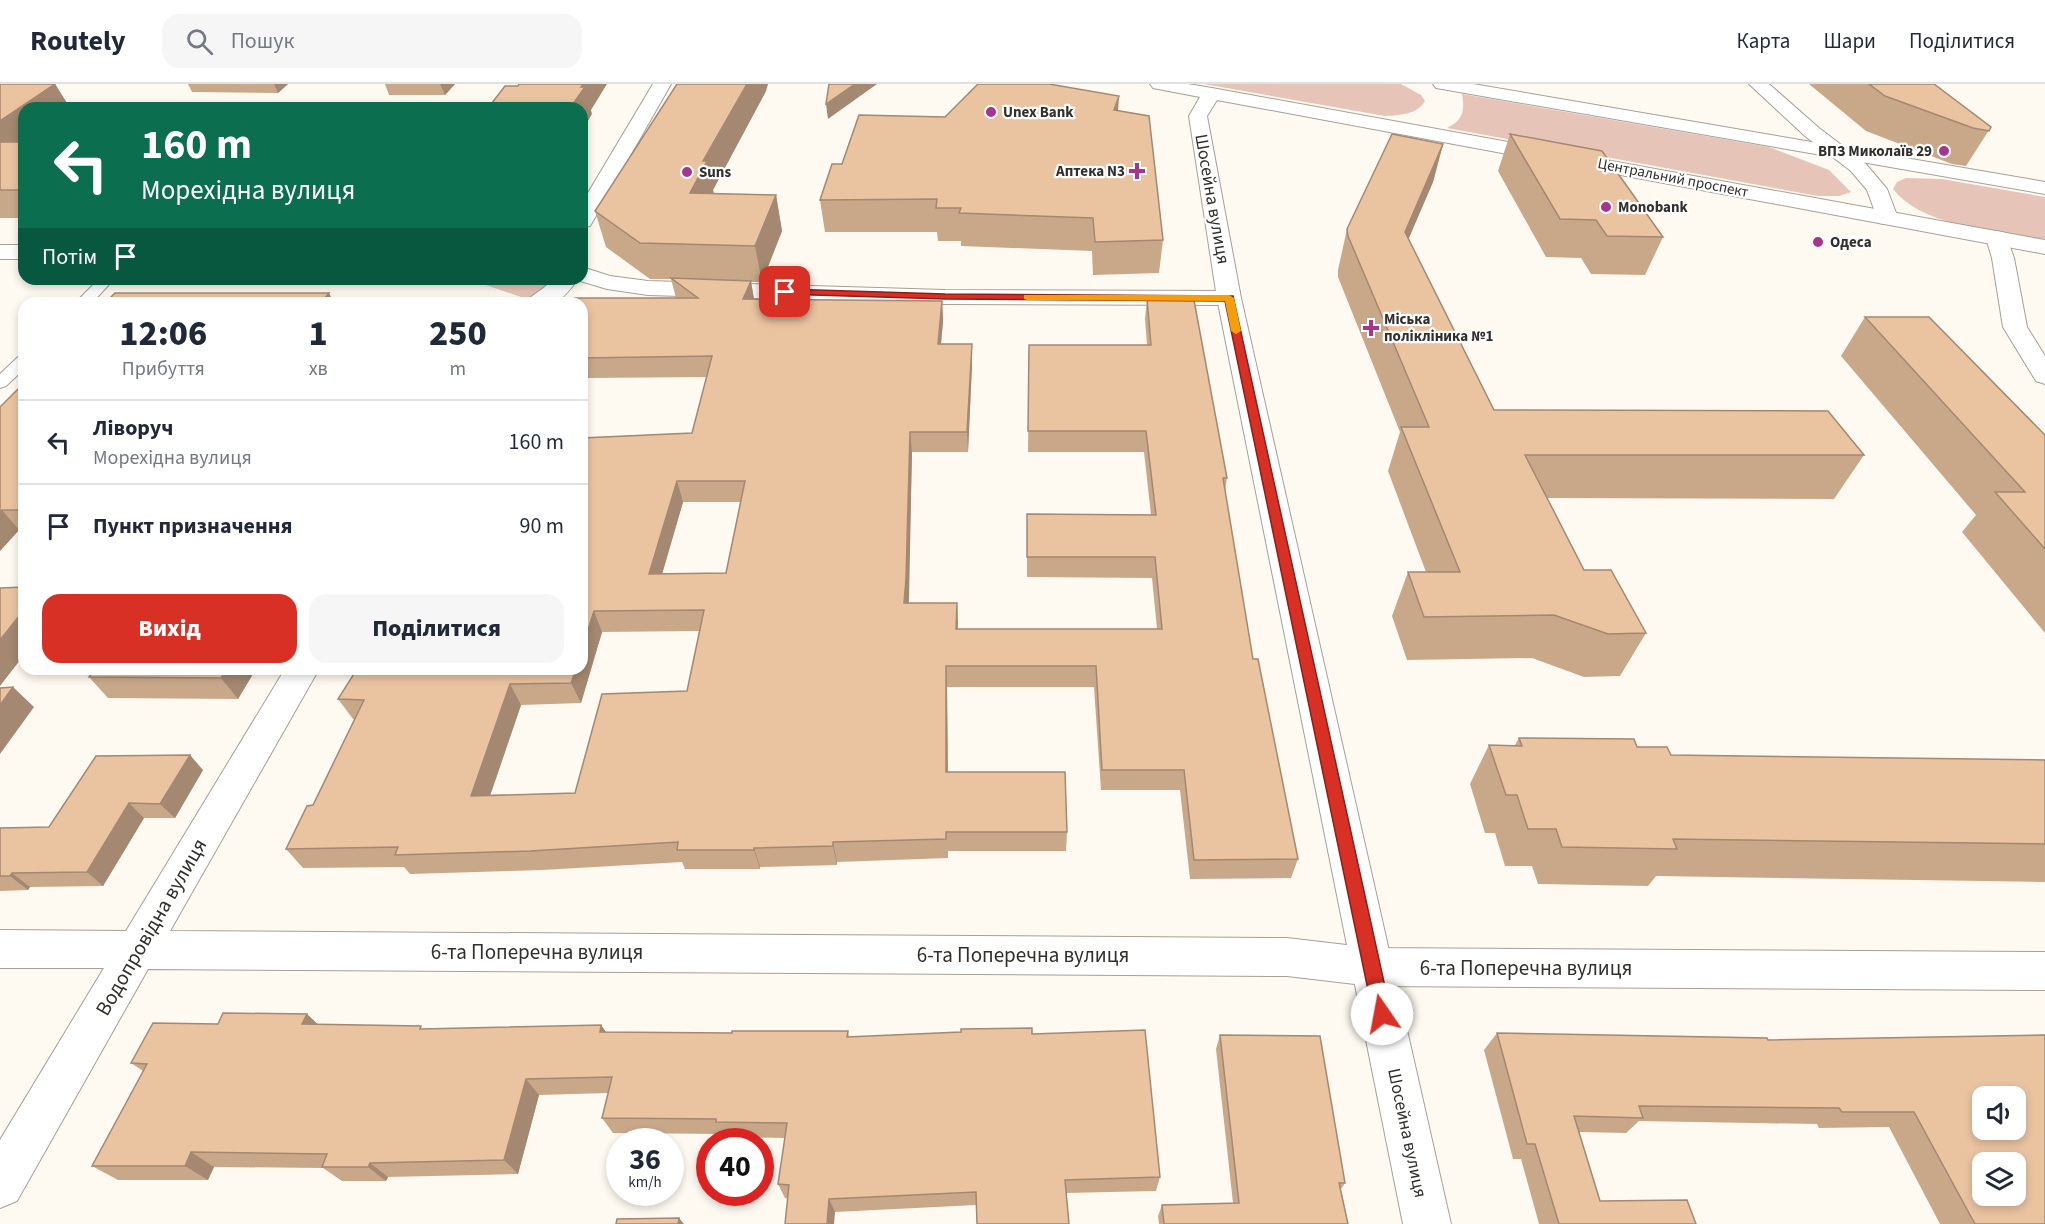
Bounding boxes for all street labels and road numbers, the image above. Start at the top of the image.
street label: Шосейна вулиця [1188,132,1236,266]
street label: Центральний проспект [1596,153,1750,203]
street label: Водопровідна вулиця [88,833,214,1021]
street label: 6-та Поперечна вулиця [431,937,643,967]
street label: 6-та Поперечна вулиця [917,940,1129,970]
street label: 6-та Поперечна вулиця [1420,953,1632,983]
street label: Шосейна вулиця [1381,1066,1433,1200]

